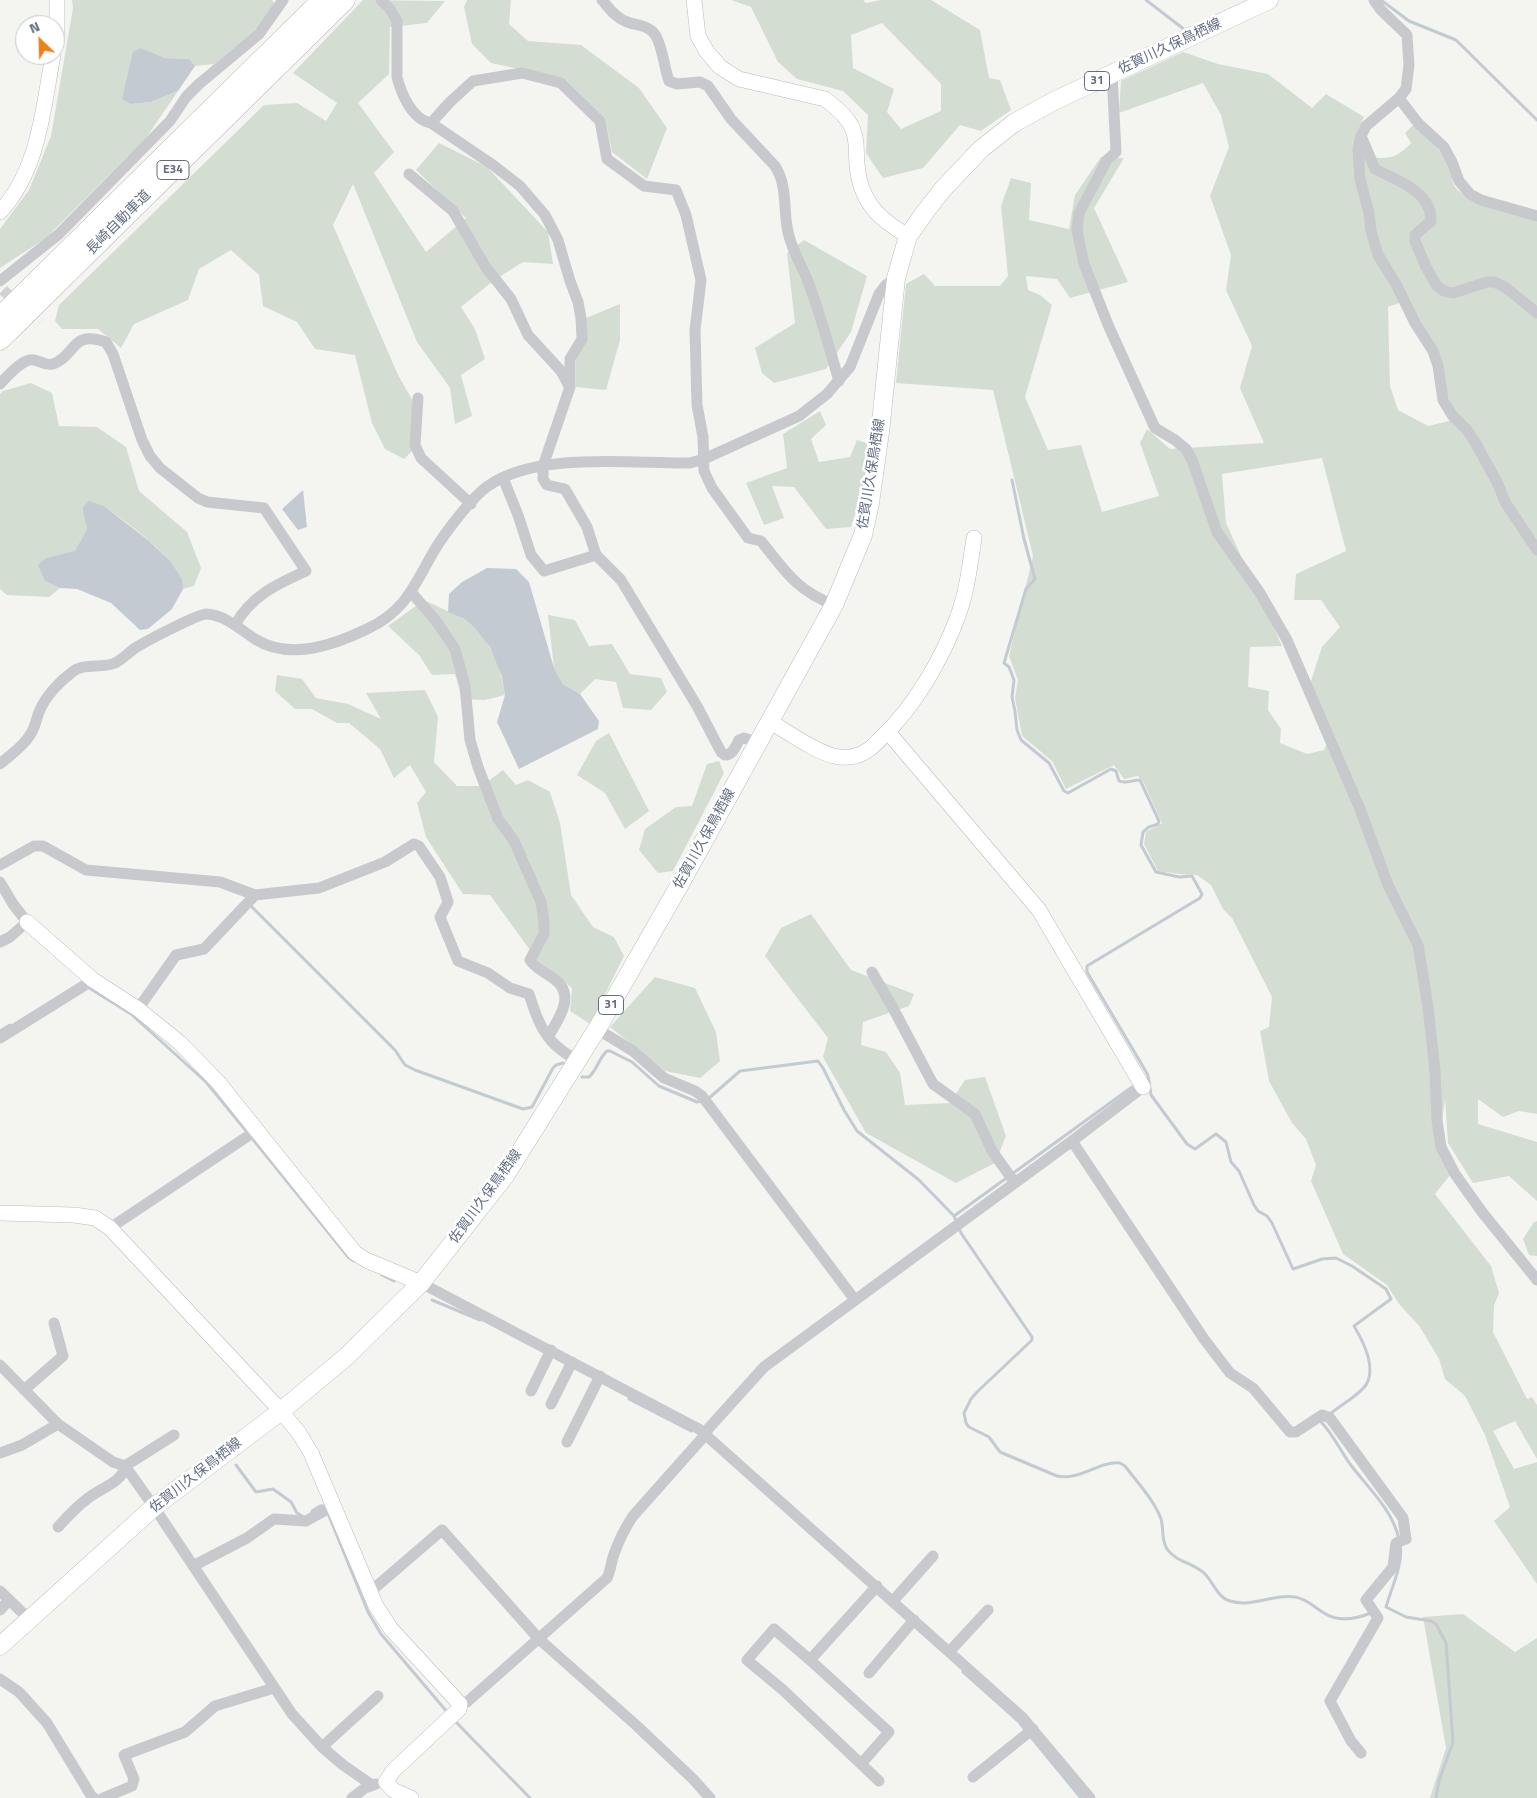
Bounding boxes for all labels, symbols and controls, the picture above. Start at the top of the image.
north arrow [15,15,65,65]
text: N [25,15,43,38]
street label: 佐賀川久保鳥栖線 [1116,16,1224,78]
road number: 31 [1084,72,1110,90]
road number: E34 [157,160,189,180]
street label: 長崎自動車道 [83,187,155,259]
street label: 佐賀川久保鳥栖線 [855,417,889,531]
street label: 佐賀川久保鳥栖線 [671,786,739,892]
road number: 31 [598,996,624,1014]
street label: 佐賀川久保鳥栖線 [446,1147,526,1247]
street label: 佐賀川久保鳥栖線 [147,1435,245,1517]

